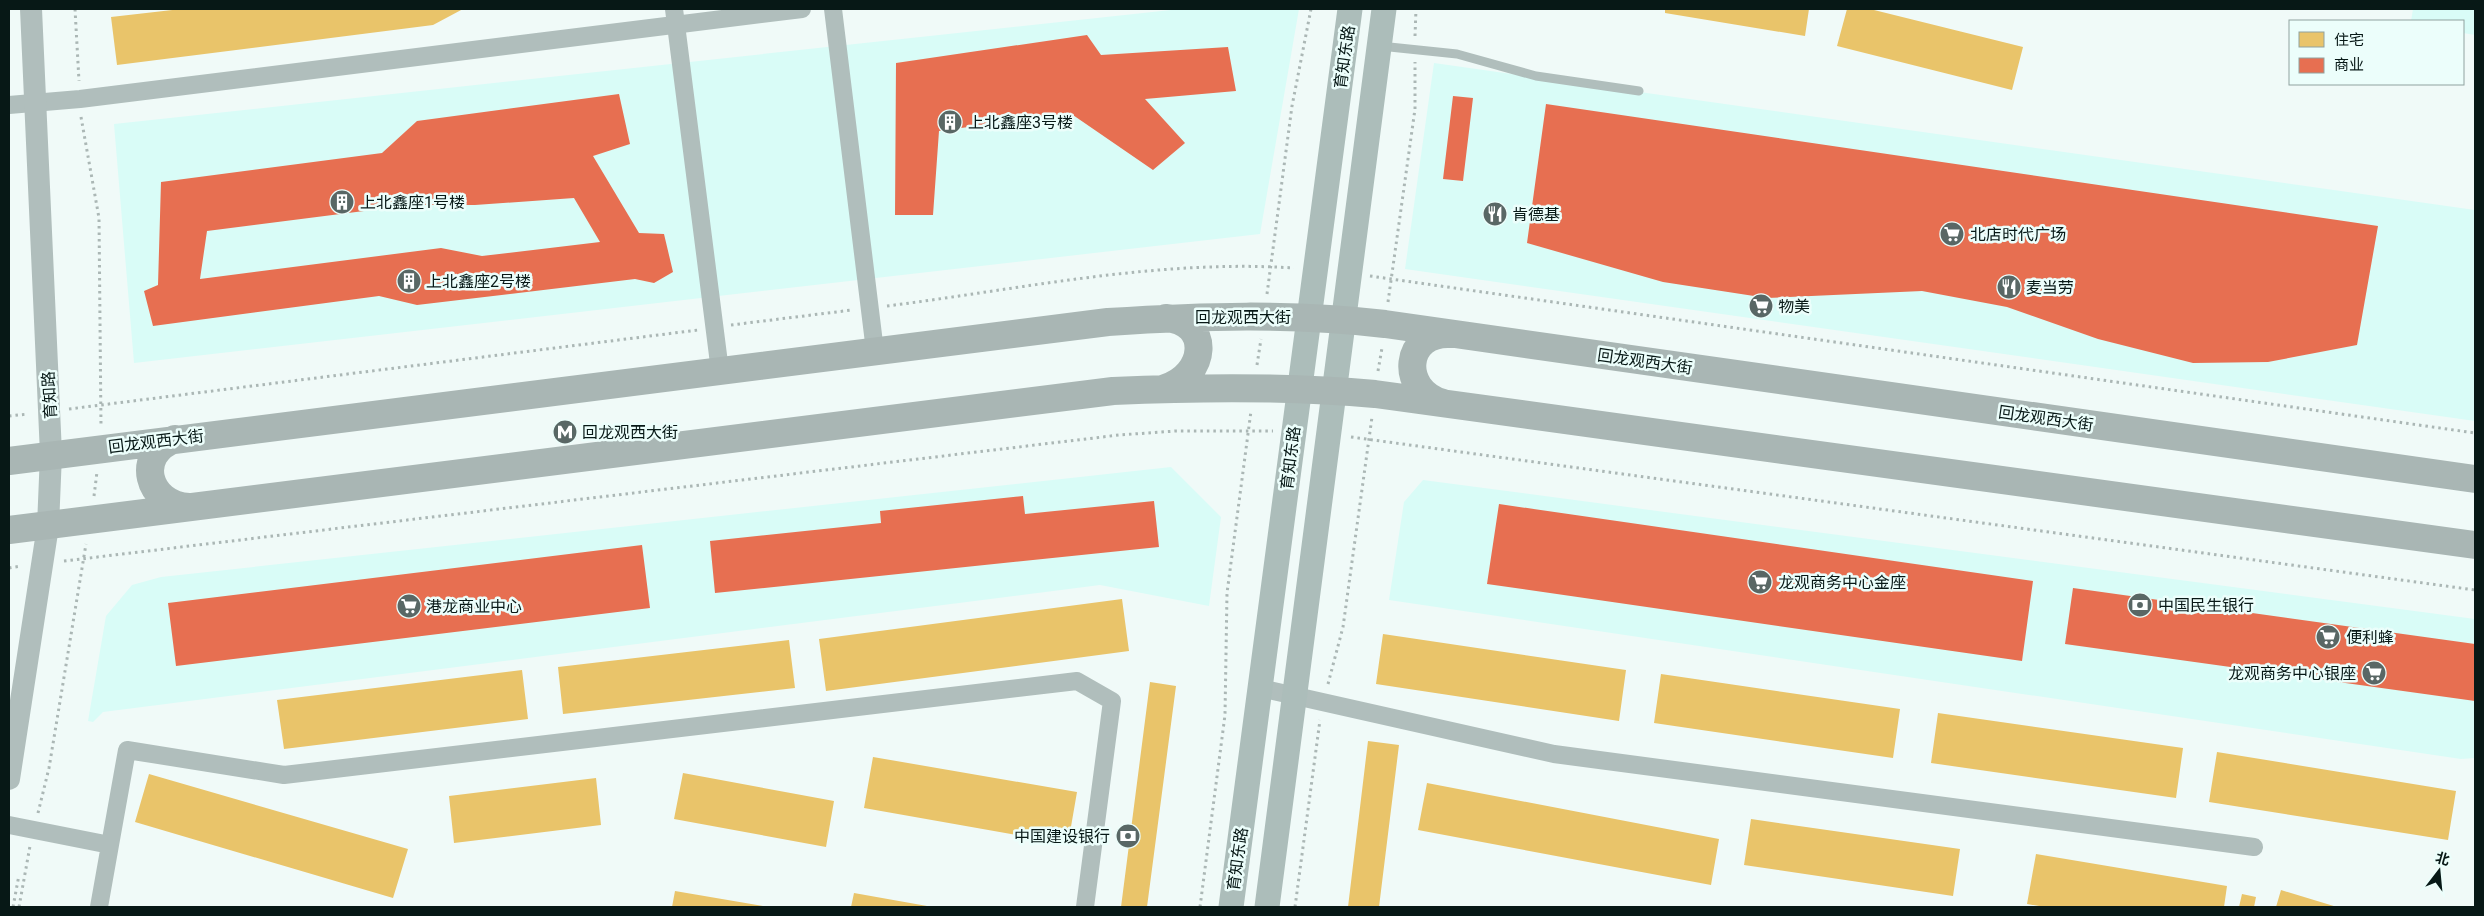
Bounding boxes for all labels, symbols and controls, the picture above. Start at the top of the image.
legend [2289,20,2464,85]
street label: 育知东路 [1331,24,1358,90]
text: 住宅 [2334,31,2364,49]
text: 商业 [2334,56,2364,74]
building icon: 上北鑫座3号楼 [937,109,963,135]
place label: 上北鑫座3号楼 [968,113,1073,132]
building icon: 上北鑫座1号楼 [329,189,355,215]
place label: 上北鑫座1号楼 [360,193,465,212]
restaurant icon: 肯德基 [1482,201,1508,227]
place label: 肯德基 [1512,205,1560,224]
supermarket icon: 北店时代广场 [1939,221,1965,247]
place label: 北店时代广场 [1970,225,2066,244]
building icon: 上北鑫座2号楼 [396,268,422,294]
place label: 上北鑫座2号楼 [426,272,531,291]
restaurant icon: 麦当劳 [1996,274,2022,300]
place label: 麦当劳 [2026,278,2074,297]
supermarket icon: 物美 [1748,293,1774,319]
place label: 物美 [1778,297,1810,316]
street label: 回龙观西大街 [1195,308,1291,327]
street label: 回龙观西大街 [1596,345,1694,378]
street label: 育知路 [39,371,60,419]
street label: 回龙观西大街 [1997,402,2095,435]
metro station icon: 回龙观西大街 [552,419,578,445]
place label: 回龙观西大街 [582,423,678,442]
street label: 育知东路 [1277,425,1304,491]
street label: 回龙观西大街 [107,426,205,457]
supermarket icon: 龙观商务中心金座 [1747,569,1773,595]
place label: 龙观商务中心金座 [1778,573,1906,592]
bank icon: 中国民生银行 [2127,592,2153,618]
supermarket icon: 港龙商业中心 [396,593,422,619]
place label: 中国民生银行 [2158,596,2254,615]
place label: 港龙商业中心 [426,597,522,616]
supermarket icon: 便利蜂 [2315,624,2341,650]
place label: 便利蜂 [2346,628,2394,647]
supermarket icon: 龙观商务中心银座 [2361,660,2387,686]
place label: 龙观商务中心银座 [2228,664,2356,683]
bank icon: 中国建设银行 [1115,823,1141,849]
street label: 育知东路 [1224,826,1251,892]
place label: 中国建设银行 [1014,827,1110,846]
north arrow [2414,846,2464,896]
text: 北 [2434,849,2452,868]

